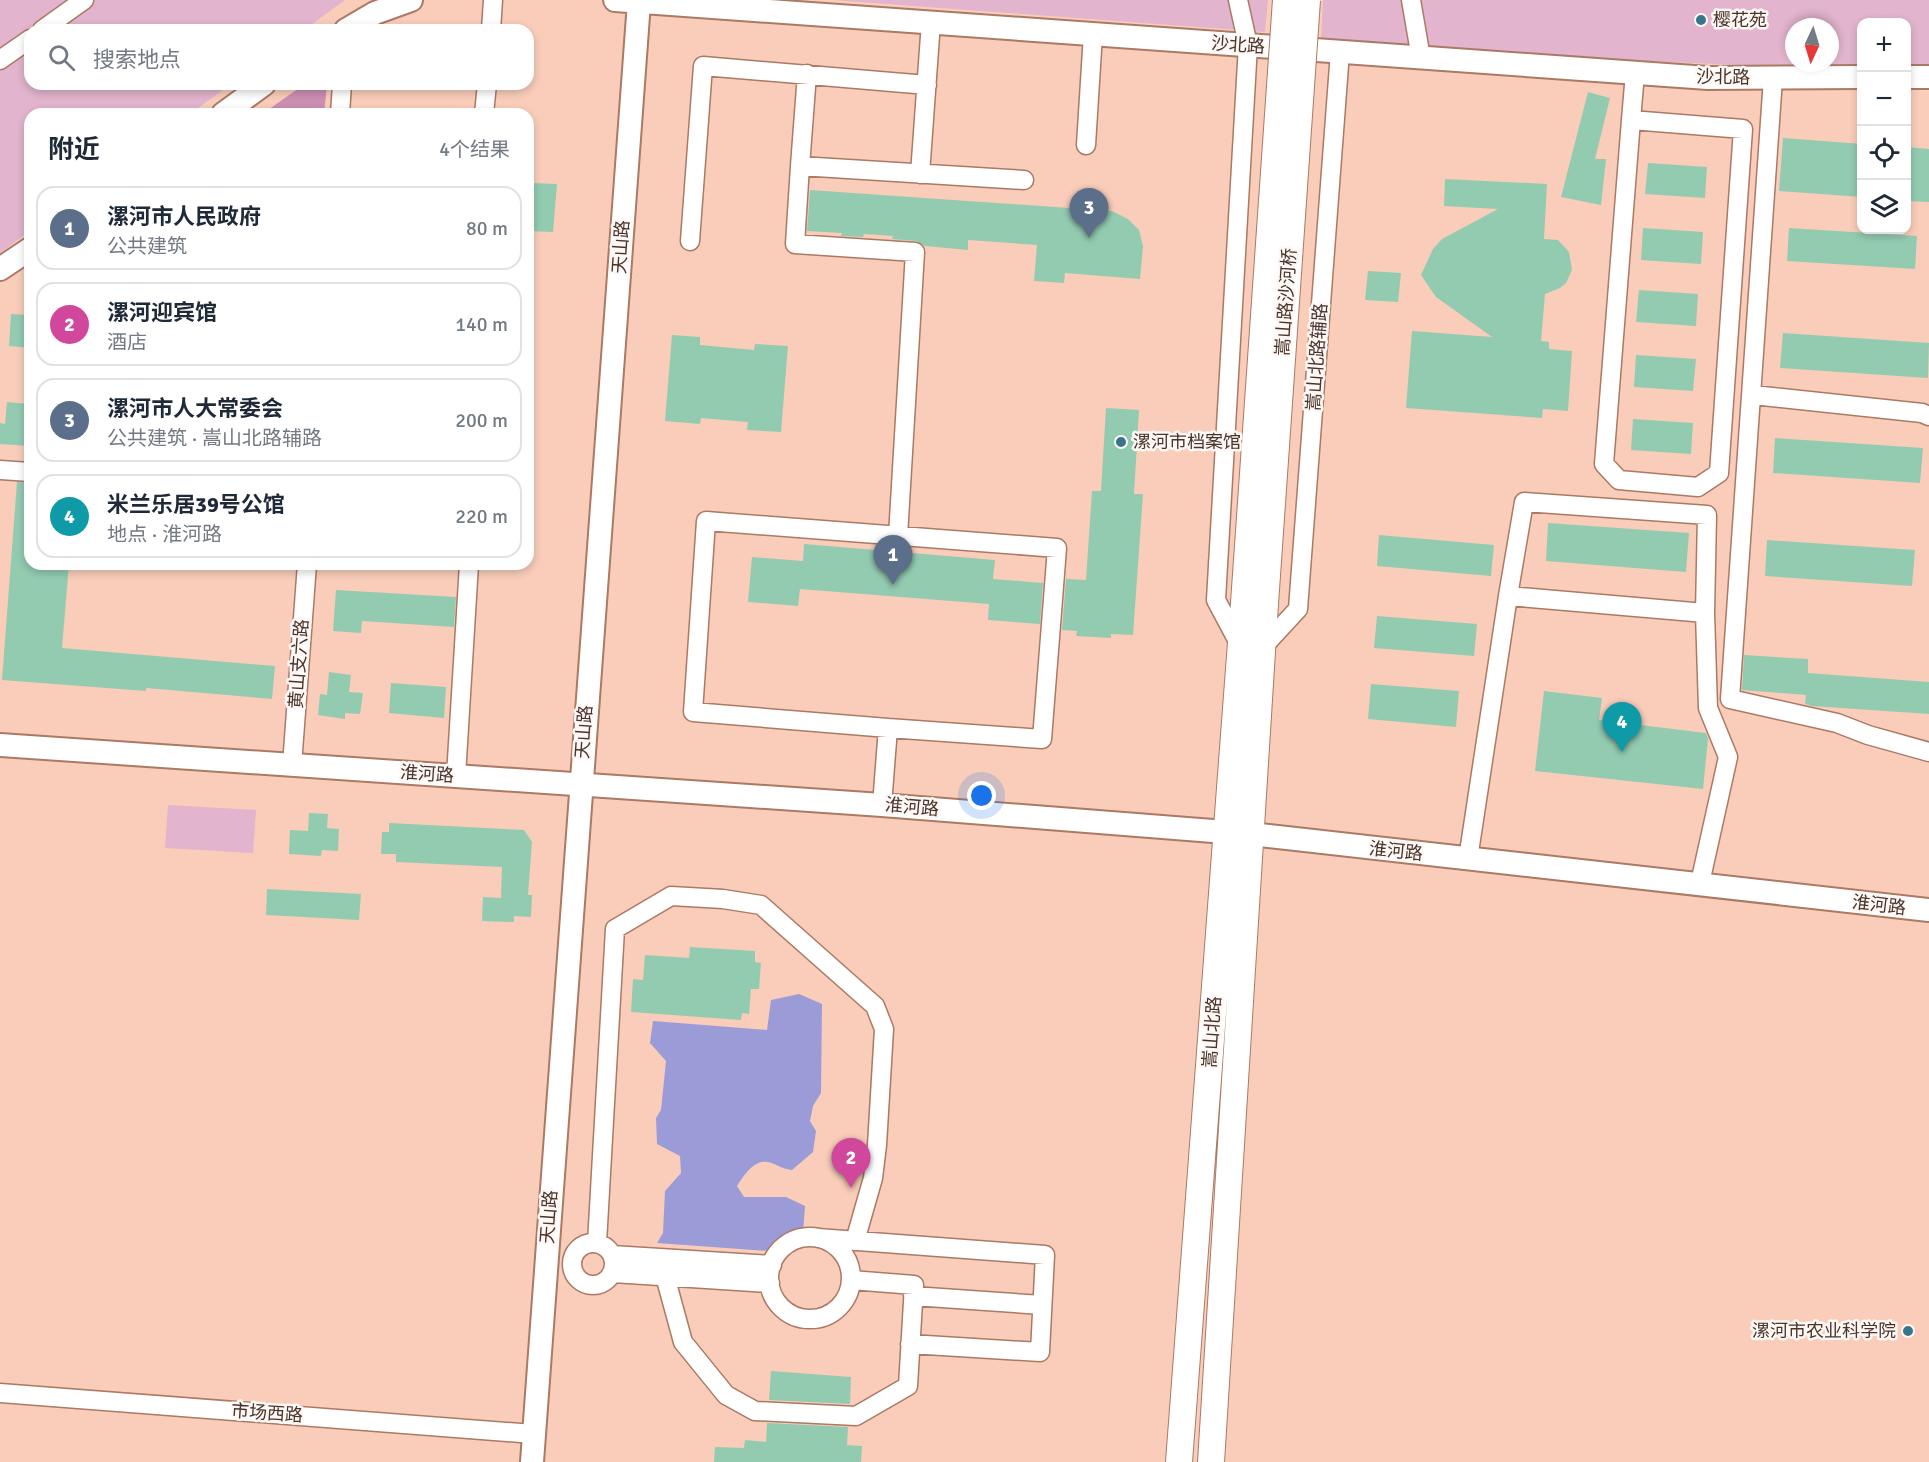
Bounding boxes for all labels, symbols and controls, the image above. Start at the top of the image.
place label: 樱花苑 [1713,9,1767,31]
marker: 樱花苑 [1694,13,1708,27]
north arrow [1785,18,1839,72]
map controls [1857,18,1911,234]
button: + [1857,18,1911,72]
search box [24,24,534,90]
street label: 沙北路 [1210,32,1266,58]
icon: search [45,41,78,74]
text: 搜索地点 [93,46,181,73]
street label: 沙北路 [1696,66,1750,88]
button: − [1857,72,1911,126]
button: locate [1857,126,1911,180]
text: 附近 [48,134,100,166]
text: 4个结果 [439,137,510,162]
button: layers [1857,180,1911,234]
pin: 3 [1070,188,1108,238]
text: 漯河市人民政府 [107,203,261,230]
text: 1 [64,216,75,241]
text: 80 m [466,216,508,241]
street label: 天山路 [608,219,634,275]
text: 公共建筑 [107,234,187,259]
street label: 嵩山路沙河桥 [1271,247,1301,357]
text: 漯河迎宾馆 [107,299,217,326]
street label: 嵩山北路辅路 [1302,302,1332,412]
text: 2 [64,312,75,337]
text: 140 m [455,312,508,337]
text: 酒店 [107,330,147,355]
text: 漯河市人大常委会 [107,395,283,422]
text: 3 [64,408,75,433]
text: 200 m [455,408,508,433]
text: 公共建筑 · 嵩山北路辅路 [107,426,322,451]
place label: 漯河市档案馆 [1133,431,1241,453]
marker: 漯河市档案馆 [1114,435,1128,449]
text: 米兰乐居39号公馆 [107,491,285,518]
text: 4 [64,504,75,529]
text: 220 m [455,504,508,529]
text: 地点 · 淮河路 [107,522,222,547]
pin: 1 [874,536,912,585]
street label: 黄山支六路 [285,618,313,710]
pin: 4 [1602,702,1642,752]
street label: 天山路 [571,704,597,760]
street label: 淮河路 [399,761,455,787]
your location [967,781,996,810]
street label: 淮河路 [884,794,940,820]
street label: 淮河路 [1368,837,1424,865]
street label: 淮河路 [1851,891,1907,919]
street label: 嵩山北路 [1199,995,1225,1069]
pin: 2 [832,1138,870,1188]
street label: 天山路 [536,1189,562,1245]
place label: 漯河市农业科学院 [1752,1320,1896,1342]
marker: 漯河市农业科学院 [1901,1324,1915,1338]
street label: 市场西路 [230,1400,304,1426]

